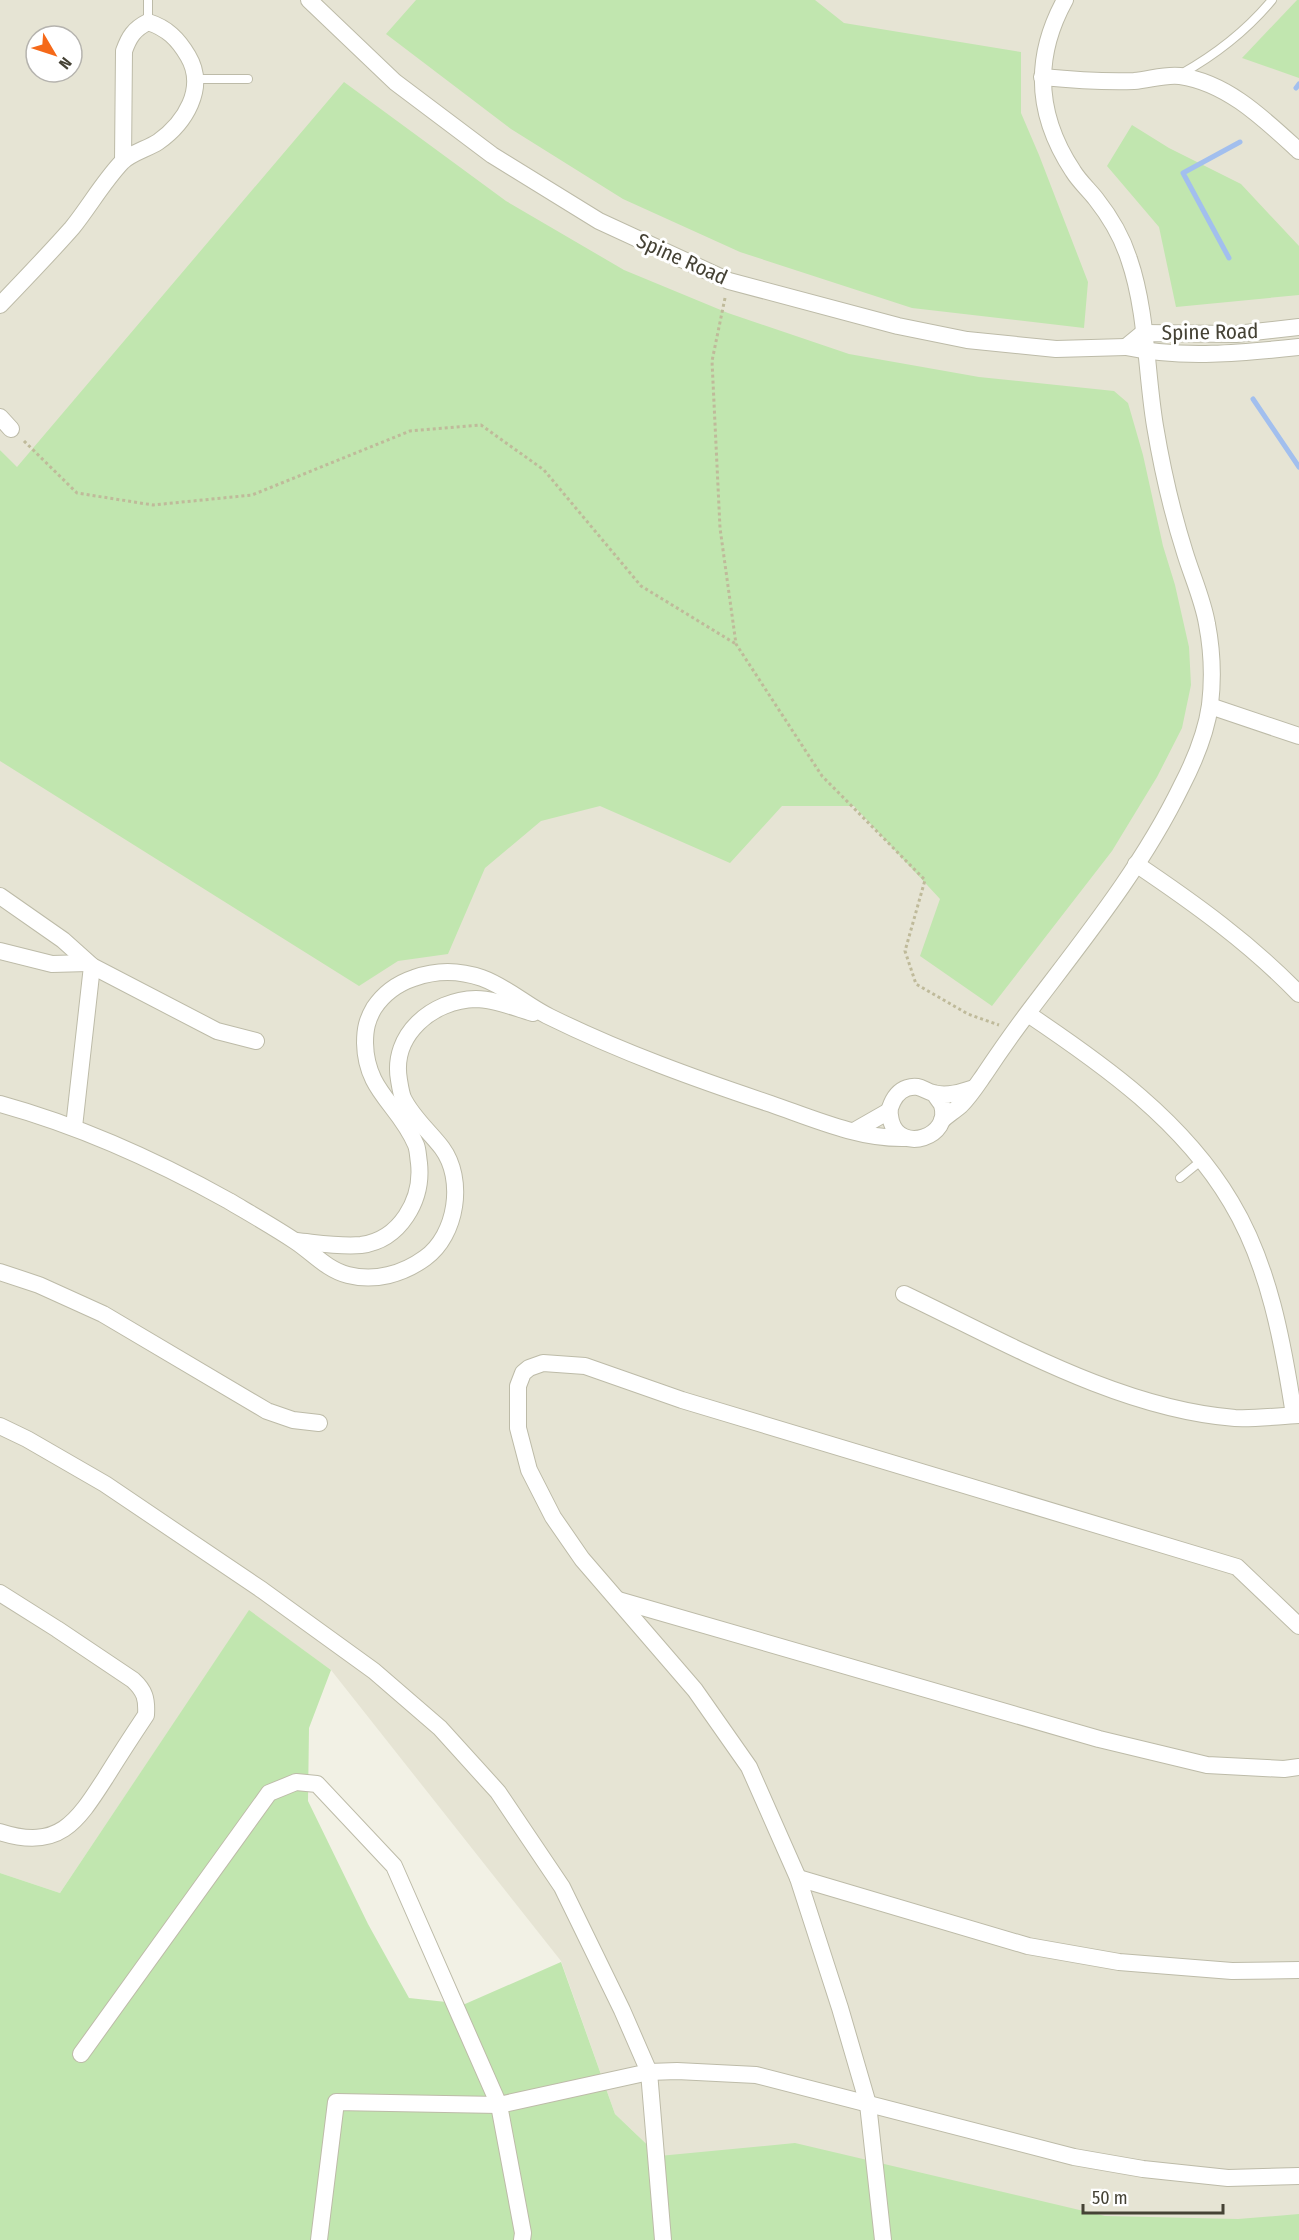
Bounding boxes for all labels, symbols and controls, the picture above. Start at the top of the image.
north arrow [24,24,84,84]
text: N [55,53,76,73]
street label: Spine Road [632,227,732,291]
street label: Spine Road [1161,318,1259,346]
scale bar [1083,2177,1222,2215]
text: 50 m [1092,2187,1128,2209]

